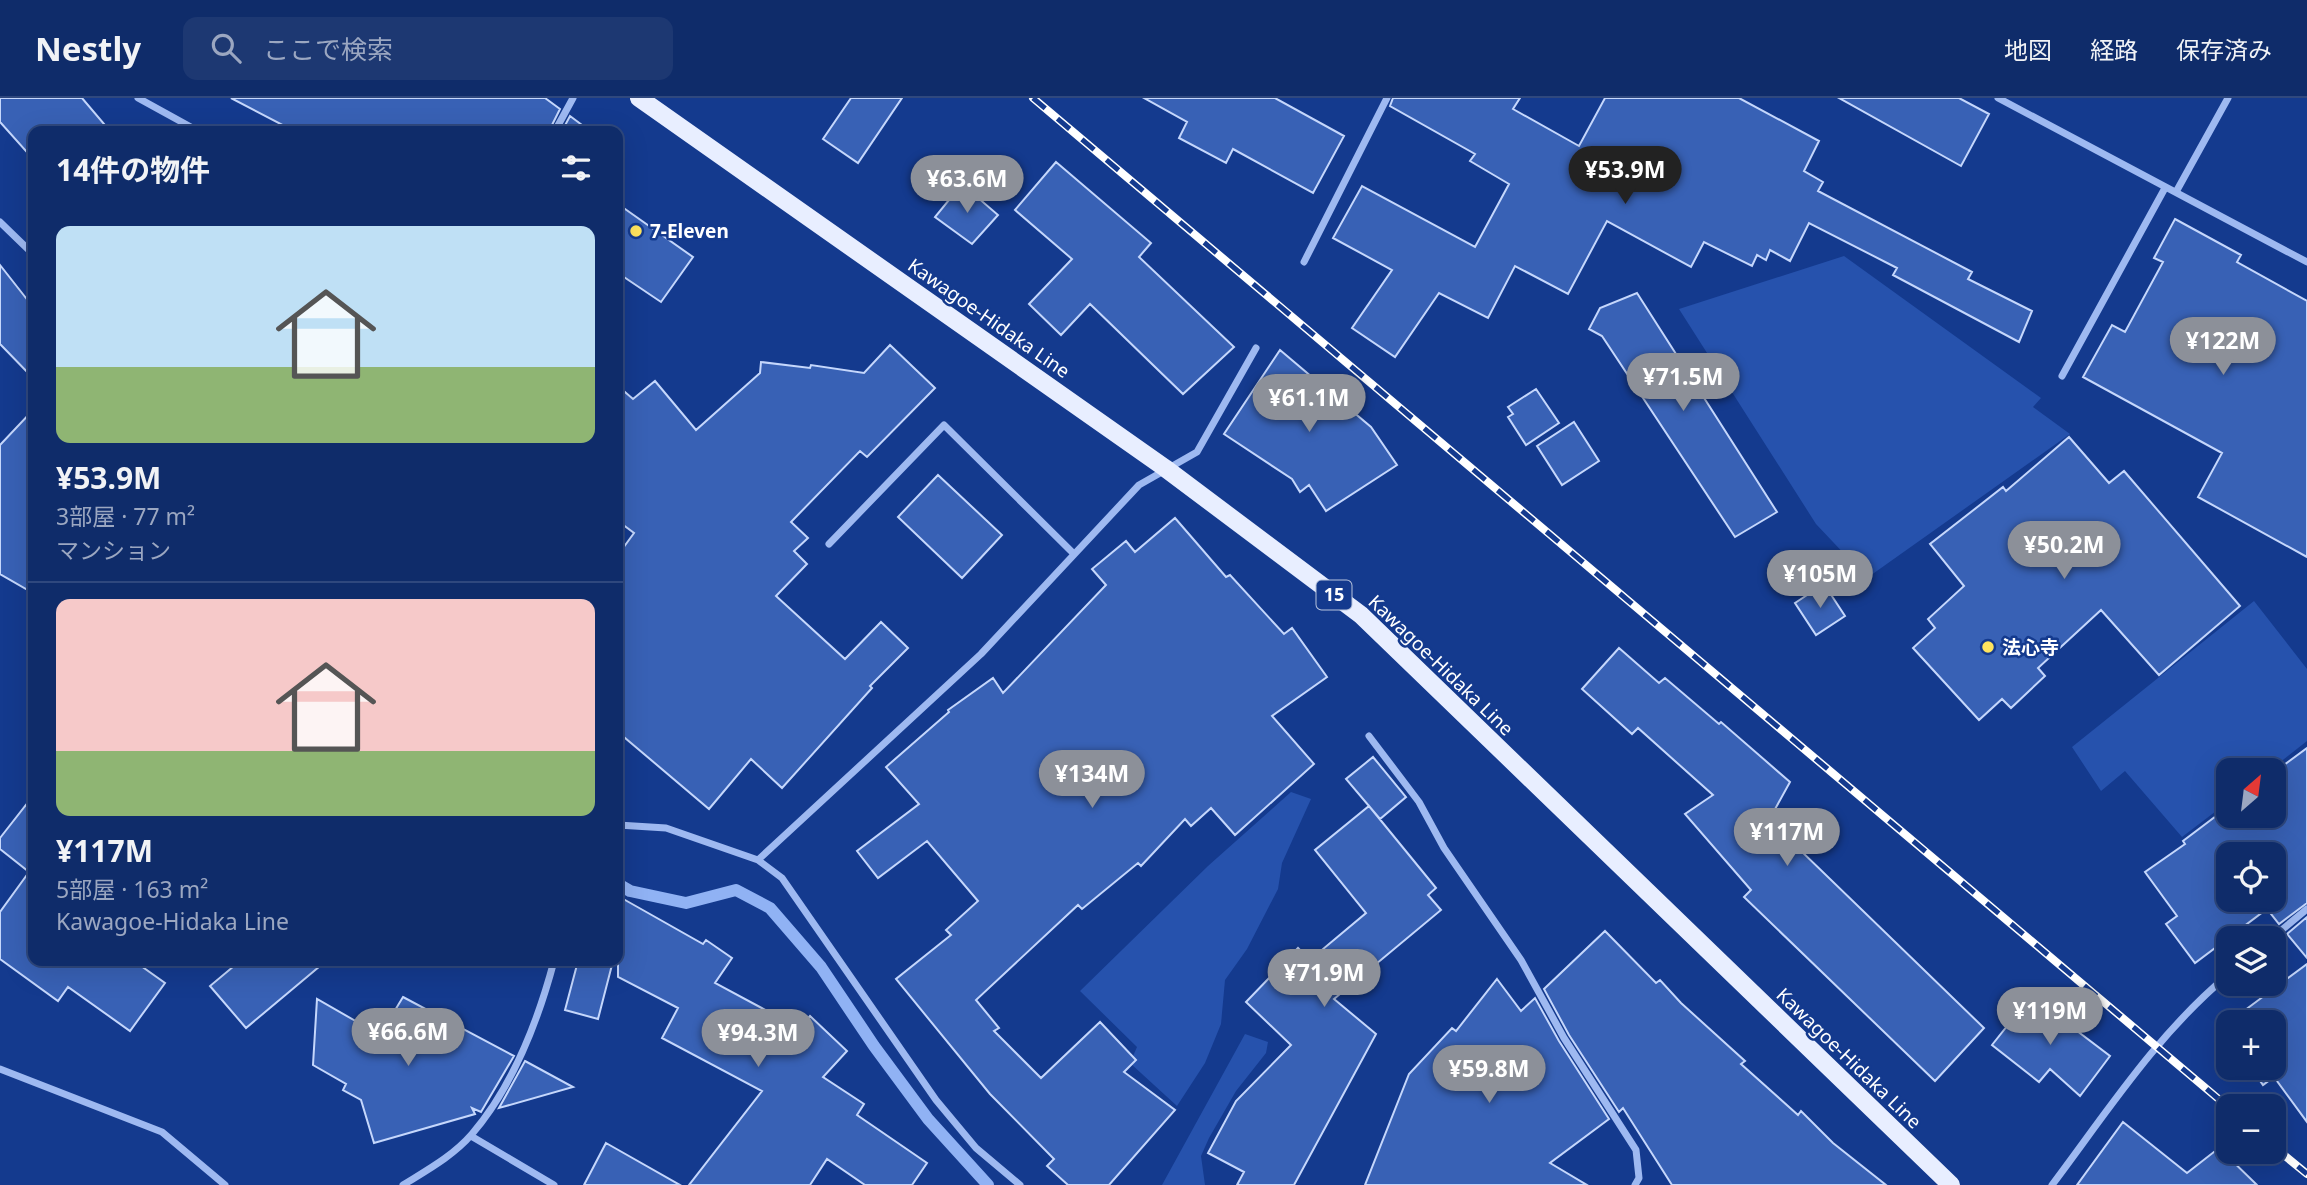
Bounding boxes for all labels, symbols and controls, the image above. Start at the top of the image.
search box [183,17,673,80]
text: Nestly [35,26,141,71]
icon: search [207,29,245,67]
text: ここで検索 [263,31,393,67]
text: 地図 [2004,33,2052,66]
text: 経路 [2090,33,2138,66]
text: 保存済み [2176,33,2272,66]
pin: ¥53.9M [1568,146,1682,206]
text: 14件の物件 [56,149,210,190]
icon: filters [557,149,595,187]
text: ¥53.9M [1585,153,1665,185]
pin: ¥63.6M [910,156,1024,215]
text: ¥63.6M [927,162,1007,194]
place label: 7-Eleven [650,218,729,244]
marker: 7-Eleven [628,223,644,239]
street label: Kawagoe-Hidaka Line [903,252,1075,384]
icon: home [263,271,389,397]
pin: ¥122M [2174,317,2272,377]
text: ¥122M [2186,324,2260,356]
pin: ¥71.5M [1626,354,1740,413]
text: ¥71.5M [1643,360,1723,392]
pin: ¥61.1M [1252,374,1366,434]
text: ¥61.1M [1269,381,1349,413]
text: ¥53.9M [56,457,161,498]
text: 3部屋 · 77 m² [56,500,195,532]
pin: ¥50.2M [2007,522,2121,581]
text: ¥50.2M [2024,528,2104,560]
text: マンション [56,534,171,566]
pin: ¥105M [1771,550,1869,610]
text: ¥105M [1783,557,1857,589]
road number: 15 [1316,580,1352,610]
street label: Kawagoe-Hidaka Line [1363,589,1519,741]
place label: 法心寺 [2002,634,2059,660]
marker: 法心寺 [1980,639,1996,655]
icon: home [263,644,389,770]
pin: ¥134M [1043,750,1141,810]
text: ¥134M [1055,757,1129,789]
north arrow [2216,758,2286,828]
map controls [2216,758,2286,1164]
pin: ¥117M [1738,808,1836,868]
text: ¥117M [1750,815,1824,847]
text: ¥117M [56,830,153,871]
button: locate [2216,842,2286,912]
text: 5部屋 · 163 m² [56,873,208,905]
text: Kawagoe-Hidaka Line [56,905,289,937]
button: layers [2216,926,2286,996]
pin: ¥71.9M [1267,950,1381,1009]
text: ¥71.9M [1284,956,1364,988]
street label: Kawagoe-Hidaka Line [1771,982,1927,1134]
pin: ¥119M [2001,988,2099,1047]
text: ¥119M [2013,994,2087,1026]
pin: ¥66.6M [351,1009,465,1068]
pin: ¥94.3M [701,1010,815,1069]
button: + [2216,1010,2286,1080]
text: ¥66.6M [368,1015,448,1047]
text: ¥94.3M [718,1016,798,1048]
pin: ¥59.8M [1432,1046,1546,1105]
text: ¥59.8M [1449,1052,1529,1084]
button: − [2216,1094,2286,1164]

